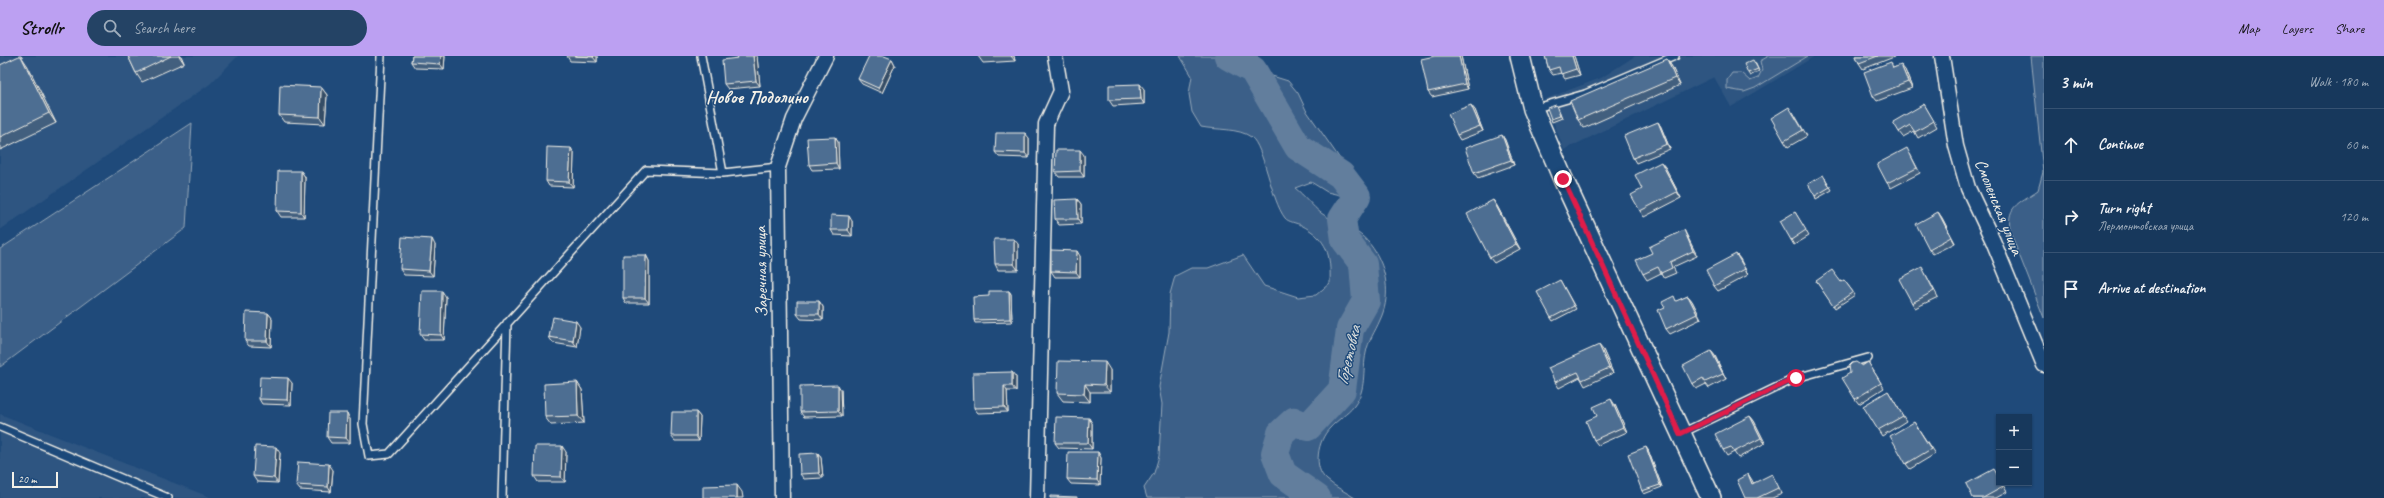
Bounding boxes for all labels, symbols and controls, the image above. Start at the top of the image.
search box [87,10,367,46]
text: Strollr [20,16,63,40]
icon: search [101,17,123,39]
text: Search here [133,19,195,38]
text: Map [2238,20,2260,37]
text: Layers [2282,20,2313,37]
text: Share [2335,20,2364,37]
text: 3 min [2060,72,2093,93]
text: Walk · 180 m [2309,74,2368,90]
district label: Новое Подолино [706,86,809,108]
icon: ahead [2060,134,2082,156]
text: Continue [2098,135,2143,154]
text: 60 m [2346,137,2368,153]
street label: Смоленская улица [1970,156,2028,259]
route end [1554,170,1572,188]
text: Turn right [2098,199,2151,218]
icon: right [2060,206,2082,228]
text: 120 m [2340,209,2368,225]
text: Лермонтовская улица [2098,218,2193,234]
street label: Заречная улица [750,225,772,318]
icon: arrive [2060,278,2082,300]
text: Arrive at destination [2098,279,2205,298]
water label: Горетовка [1331,321,1366,387]
route start [1787,369,1805,387]
map controls [1996,414,2032,486]
button: + [1996,414,2032,450]
button: − [1996,450,2032,486]
scale bar [12,470,58,489]
text: 20 m [18,472,37,486]

